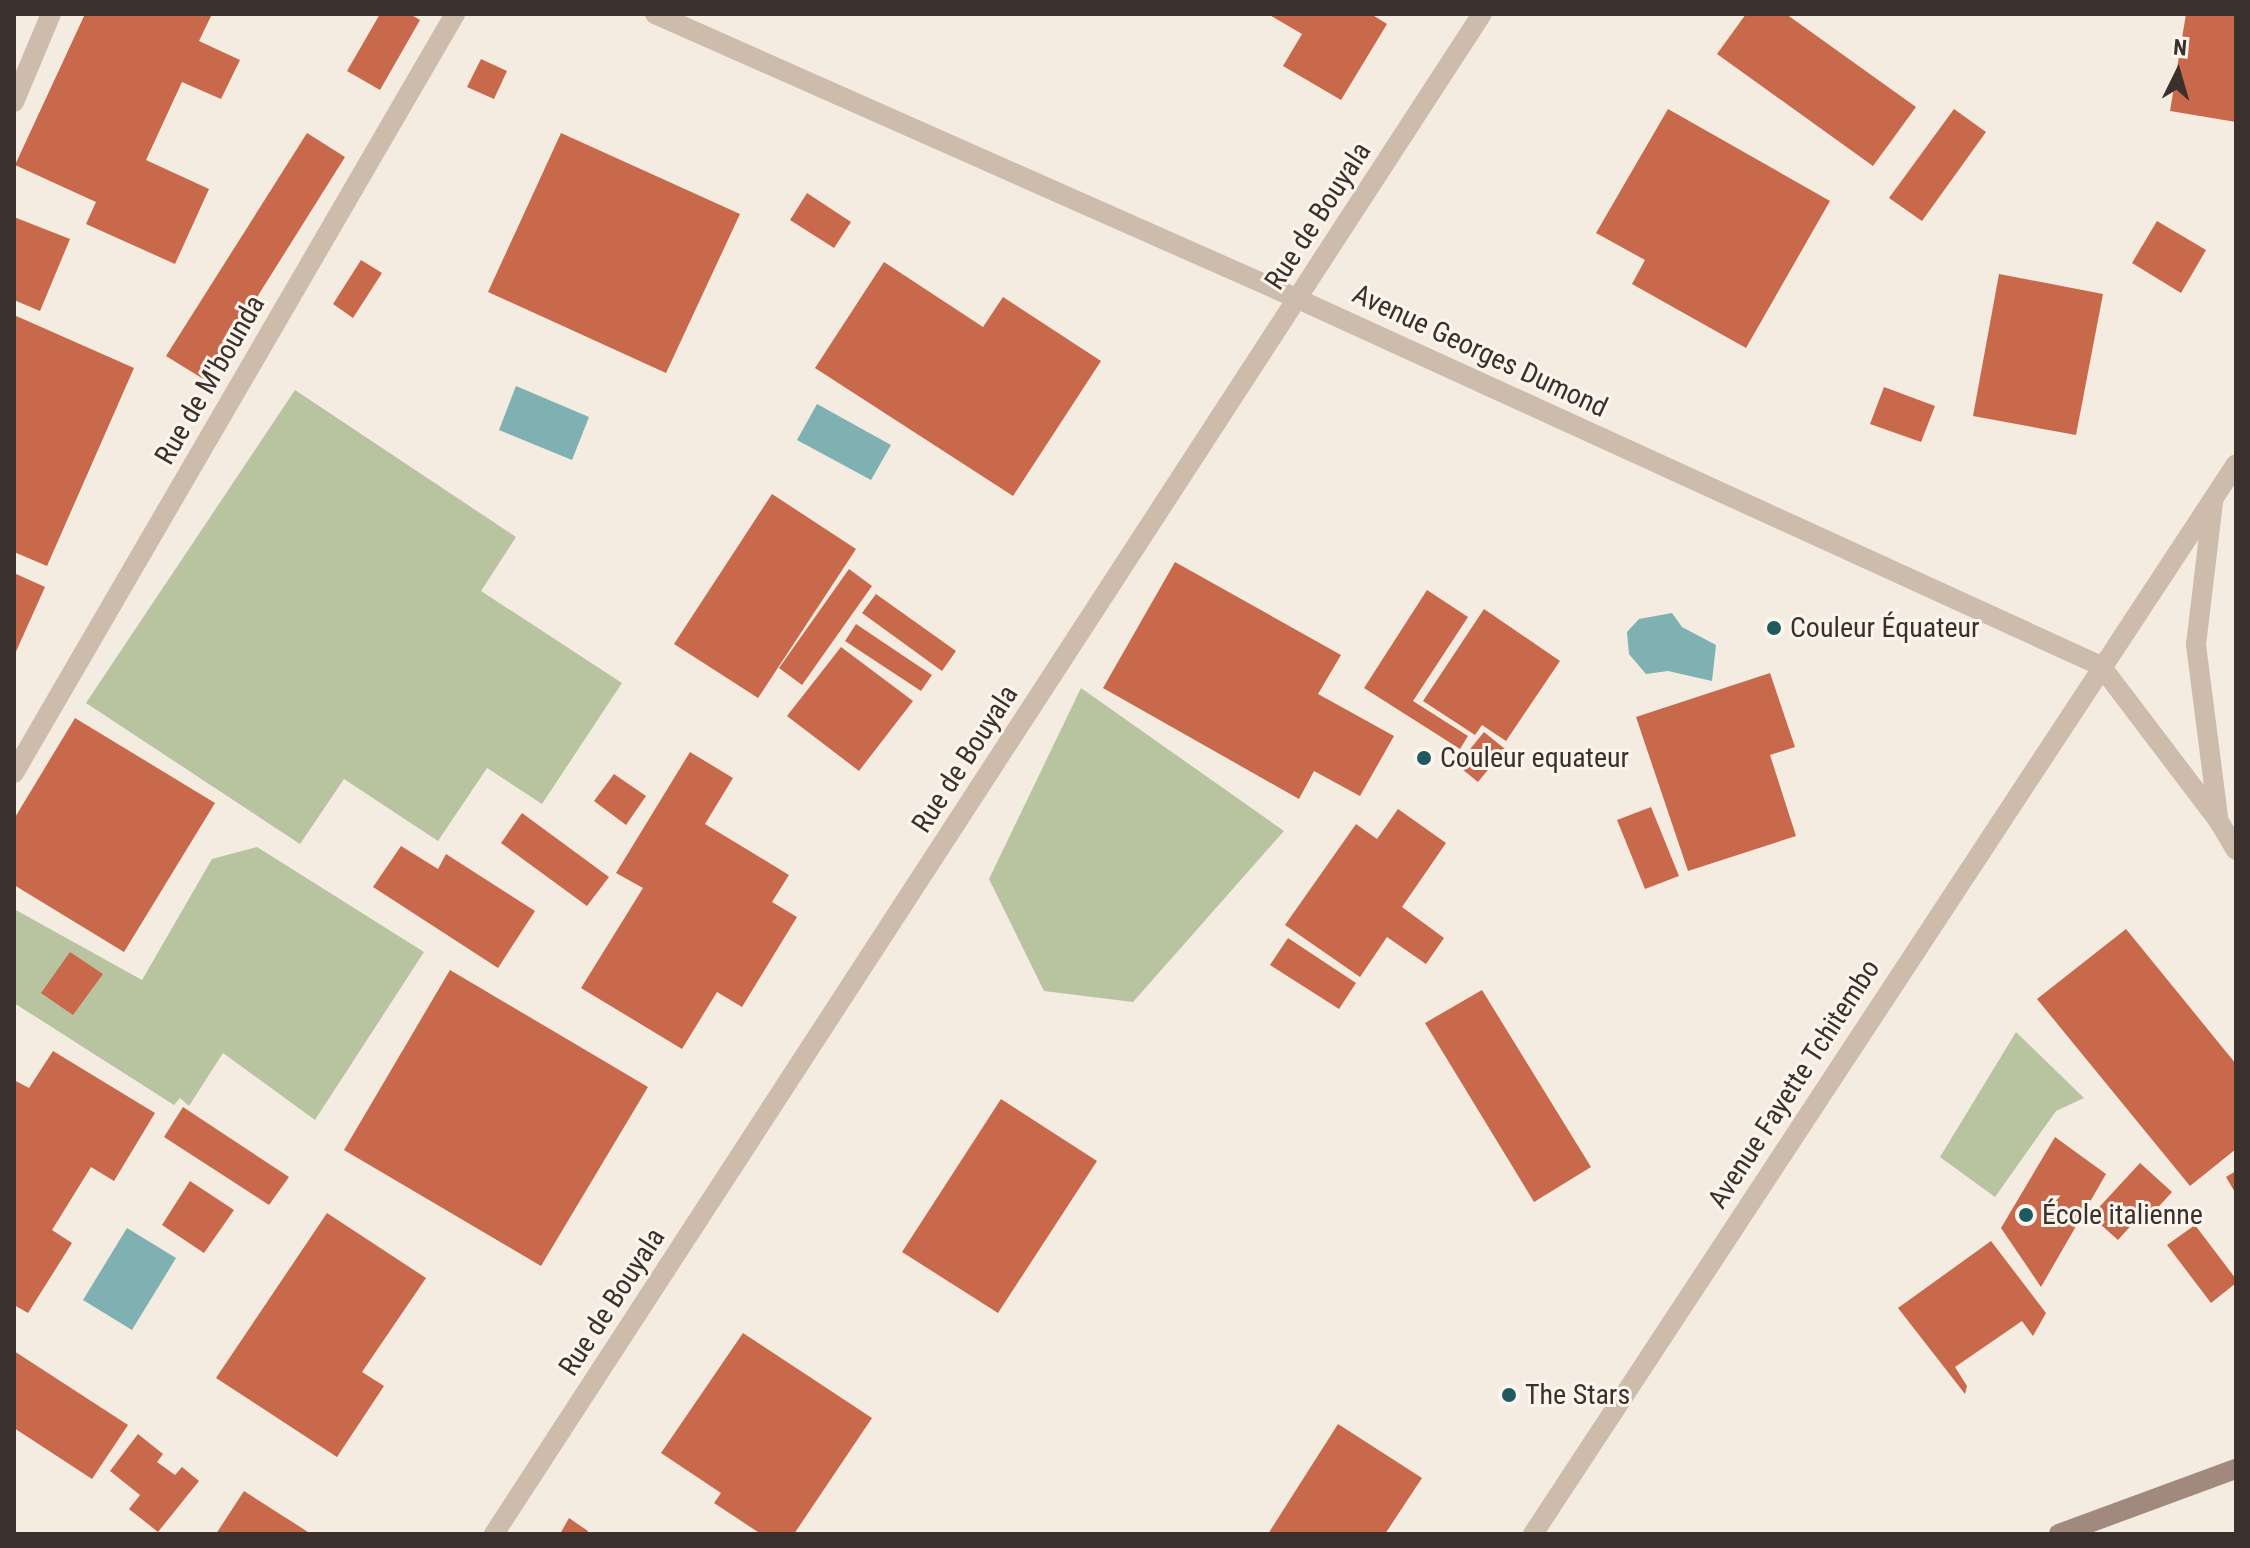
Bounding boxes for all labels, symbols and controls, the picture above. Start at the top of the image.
north arrow [2138,32,2218,112]
text: N [2172,35,2188,61]
street label: Rue de Bouyala [1258,136,1378,296]
street label: Avenue Georges Dumond [1347,277,1613,425]
street label: Rue de M'bounda [148,289,272,471]
place label: Couleur Équateur [1790,611,1980,645]
marker: Couleur Équateur [1765,619,1783,637]
street label: Rue de Bouyala [905,679,1025,839]
place label: Couleur equateur [1440,741,1629,775]
marker: Couleur equateur [1415,749,1433,767]
street label: Avenue Fayette Tchitembo [1701,953,1887,1215]
place label: École italienne [2042,1198,2203,1232]
marker: École italienne [2017,1206,2035,1224]
street label: Rue de Bouyala [552,1222,672,1382]
place label: The Stars [1525,1378,1630,1412]
marker: The Stars [1500,1386,1518,1404]

